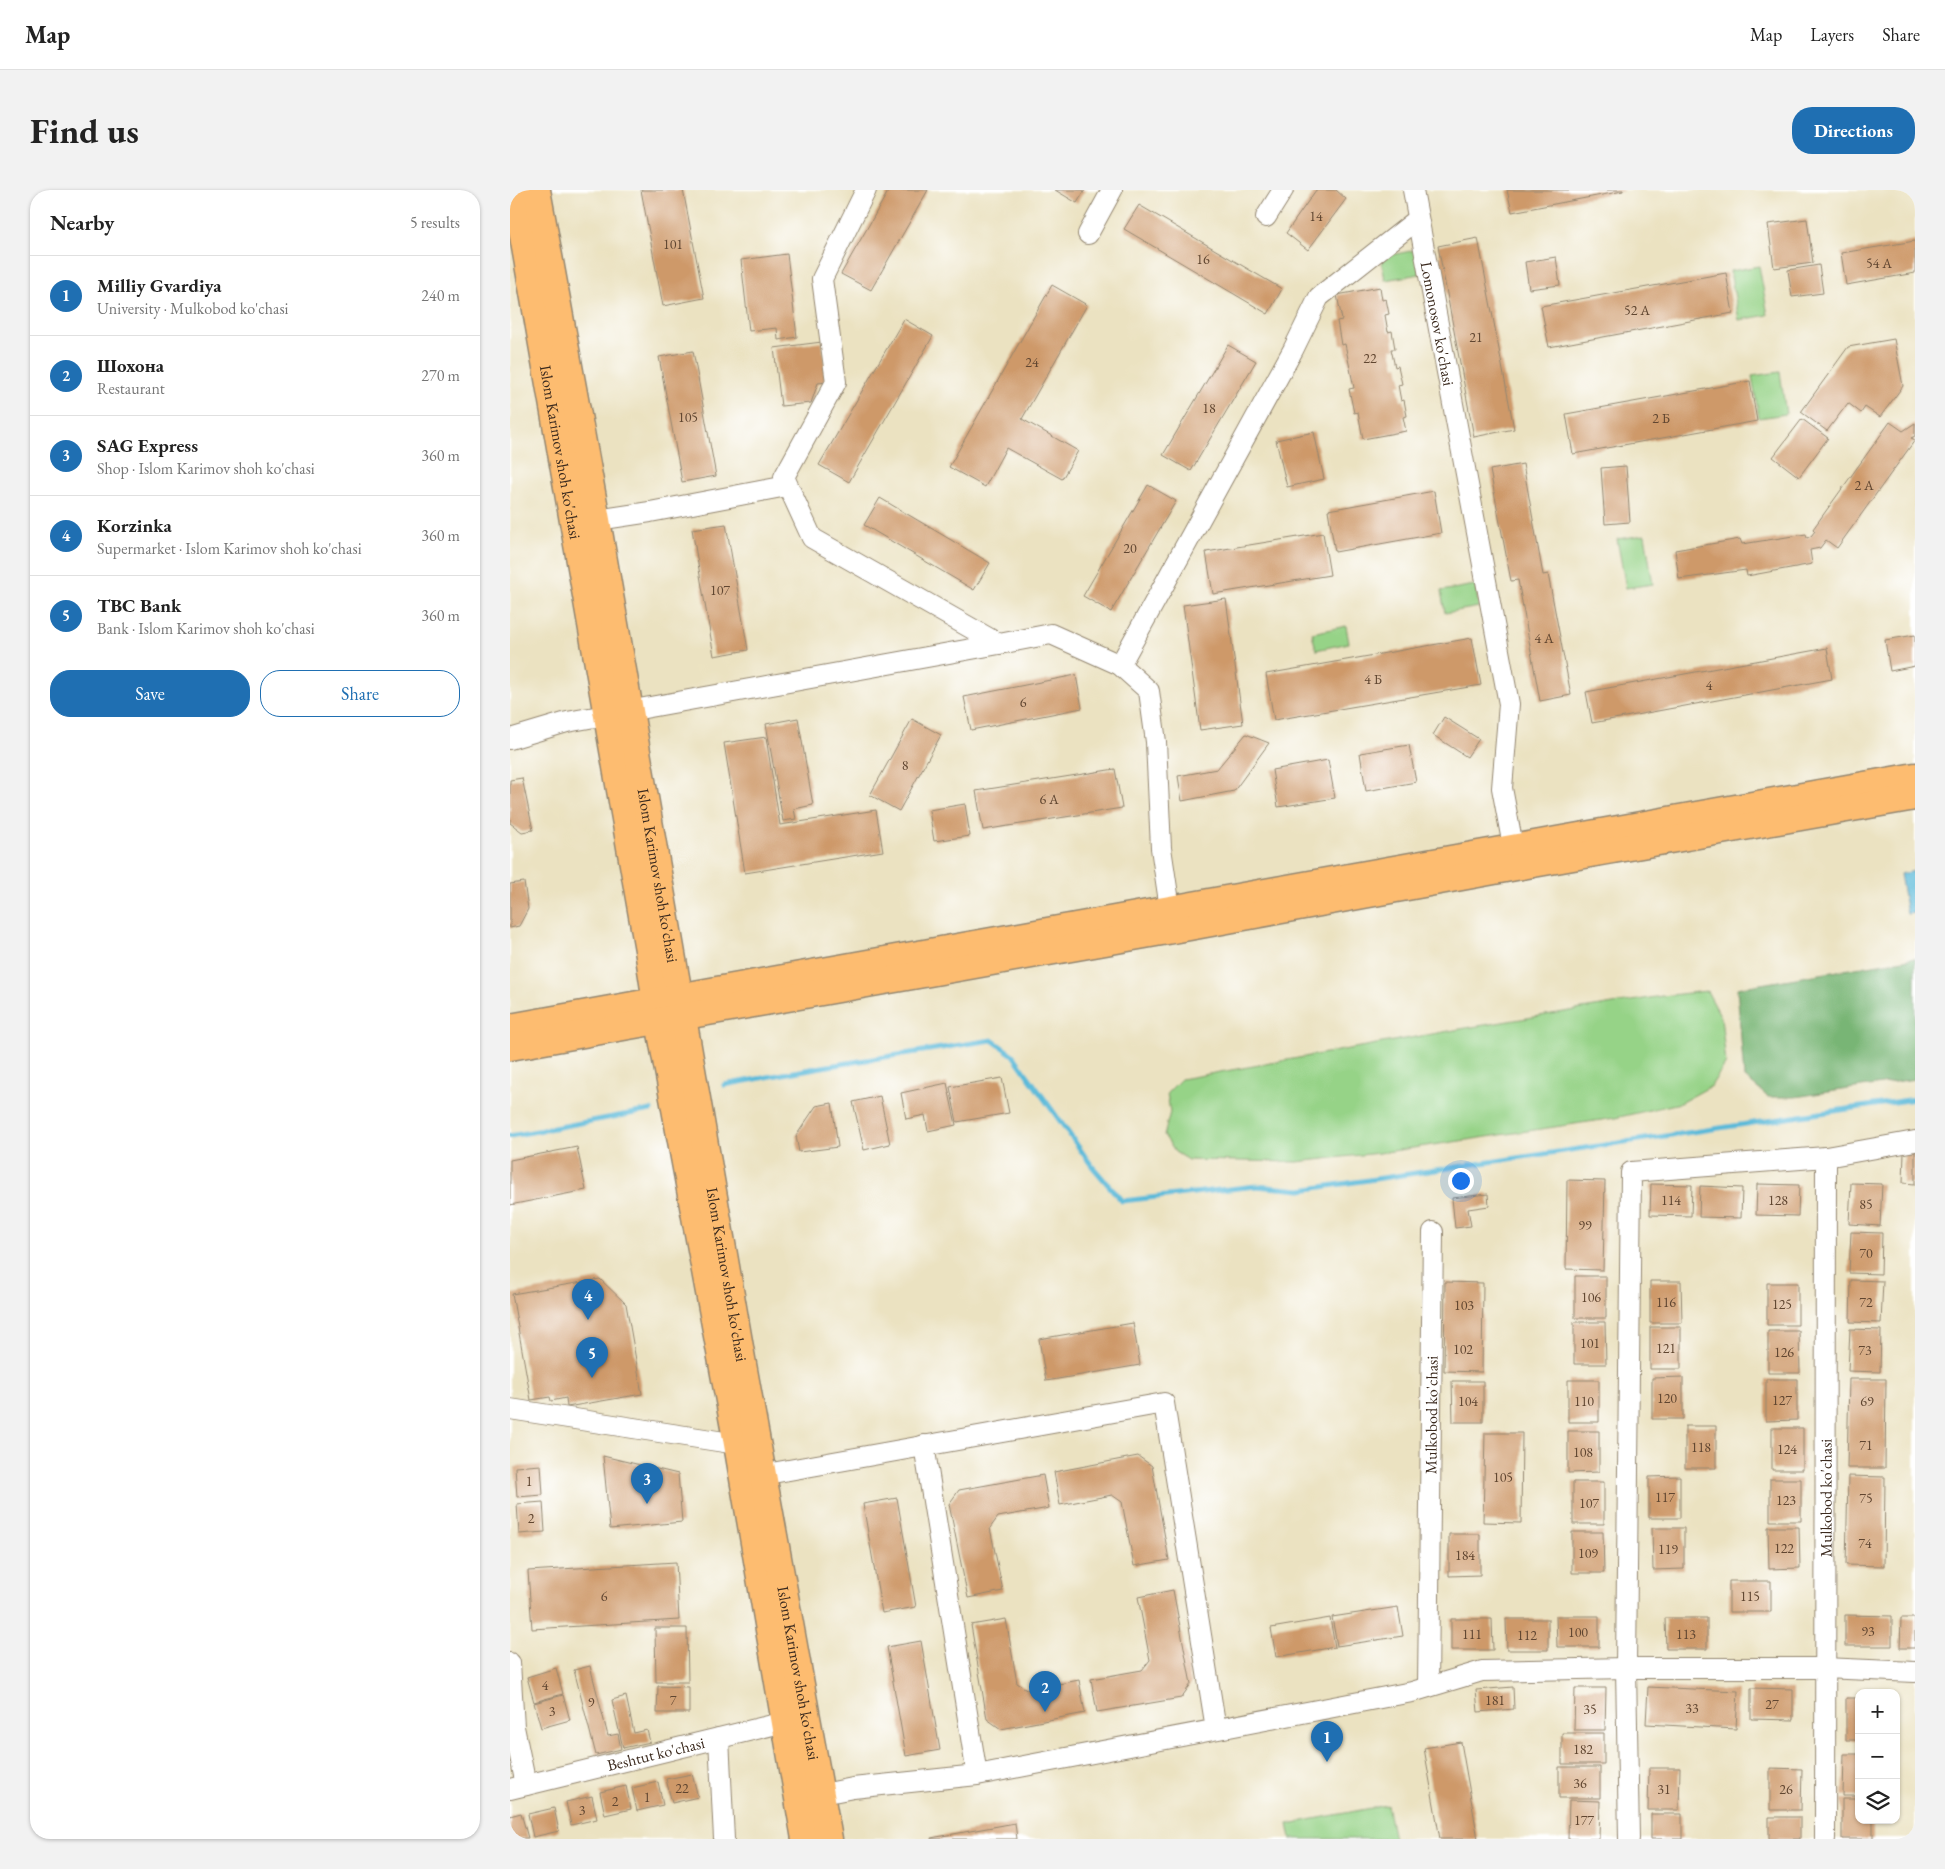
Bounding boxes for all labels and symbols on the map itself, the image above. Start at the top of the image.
house number: 14 [1309,207,1323,225]
house number: 101 [663,235,683,253]
house number: 16 [1196,250,1210,268]
house number: 54 А [1866,254,1892,272]
street label: Lomonosov ko'chasi [1416,260,1460,388]
house number: 52 А [1624,301,1650,319]
house number: 21 [1469,328,1483,346]
house number: 22 [1363,349,1377,367]
house number: 24 [1025,353,1039,371]
street label: Islom Karimov shoh ko'chasi [535,363,586,541]
house number: 18 [1202,399,1216,417]
house number: 105 [678,408,698,426]
house number: 2 Б [1652,409,1670,427]
house number: 2 А [1854,476,1874,494]
house number: 20 [1123,539,1137,557]
house number: 107 [710,581,730,599]
house number: 4 А [1534,629,1554,647]
house number: 4 Б [1364,670,1382,688]
house number: 4 [1706,676,1713,694]
house number: 6 [1020,693,1027,711]
house number: 8 [902,756,909,774]
street label: Islom Karimov shoh ko'chasi [633,787,684,964]
house number: 6 А [1039,790,1059,808]
your location [1448,1168,1474,1194]
street label: Islom Karimov shoh ko'chasi [702,1186,753,1363]
house number: 114 [1661,1191,1681,1209]
house number: 128 [1768,1191,1788,1209]
house number: 85 [1859,1195,1873,1213]
house number: 99 [1578,1216,1592,1234]
house number: 70 [1859,1244,1873,1262]
pin: 4 [572,1279,604,1320]
house number: 106 [1581,1288,1601,1306]
house number: 116 [1656,1293,1676,1311]
house number: 72 [1859,1293,1873,1311]
house number: 125 [1772,1295,1792,1313]
house number: 103 [1454,1296,1474,1314]
house number: 101 [1580,1334,1600,1352]
pin: 5 [576,1337,608,1378]
house number: 121 [1656,1339,1676,1357]
house number: 102 [1453,1340,1473,1358]
house number: 73 [1858,1341,1872,1359]
house number: 126 [1774,1343,1794,1361]
street label: Mulkobod ko'chasi [1420,1356,1442,1474]
house number: 120 [1657,1389,1677,1407]
house number: 127 [1772,1391,1792,1409]
house number: 104 [1458,1392,1478,1410]
house number: 110 [1574,1392,1594,1410]
house number: 69 [1860,1392,1874,1410]
house number: 71 [1859,1436,1873,1454]
house number: 118 [1691,1438,1711,1456]
street label: Mulkobod ko'chasi [1815,1439,1836,1557]
house number: 124 [1777,1440,1797,1458]
house number: 108 [1573,1443,1593,1461]
pin: 3 [631,1463,663,1504]
house number: 105 [1493,1468,1513,1486]
house number: 1 [526,1472,532,1490]
house number: 117 [1655,1488,1675,1506]
house number: 75 [1859,1489,1873,1507]
house number: 123 [1776,1491,1796,1509]
house number: 107 [1579,1494,1599,1512]
house number: 2 [528,1509,535,1527]
house number: 74 [1858,1534,1872,1552]
house number: 122 [1774,1539,1794,1557]
house number: 119 [1658,1540,1678,1558]
house number: 109 [1578,1544,1598,1562]
house number: 184 [1455,1546,1475,1564]
street label: Islom Karimov shoh ko'chasi [773,1584,825,1762]
house number: 6 [601,1587,608,1605]
house number: 115 [1740,1587,1760,1605]
house number: 93 [1861,1622,1875,1640]
house number: 100 [1568,1623,1588,1641]
house number: 111 [1462,1625,1482,1643]
house number: 113 [1676,1625,1696,1643]
house number: 112 [1517,1626,1537,1644]
pin: 2 [1029,1671,1061,1712]
house number: 4 [542,1676,549,1694]
house number: 7 [670,1691,677,1709]
house number: 181 [1485,1691,1505,1709]
house number: 9 [588,1693,595,1711]
house number: 27 [1765,1695,1779,1713]
house number: 33 [1685,1699,1699,1717]
house number: 35 [1583,1700,1597,1718]
house number: 3 [549,1702,556,1720]
pin: 1 [1311,1721,1343,1762]
street label: Beshtut ko'chasi [605,1731,707,1775]
house number: 182 [1573,1740,1593,1758]
house number: 36 [1573,1774,1587,1792]
house number: 22 [675,1779,689,1797]
house number: 31 [1657,1780,1671,1798]
house number: 26 [1779,1780,1793,1798]
house number: 1 [644,1788,650,1806]
house number: 2 [612,1792,619,1810]
house number: 3 [579,1801,586,1819]
house number: 177 [1574,1811,1594,1829]

